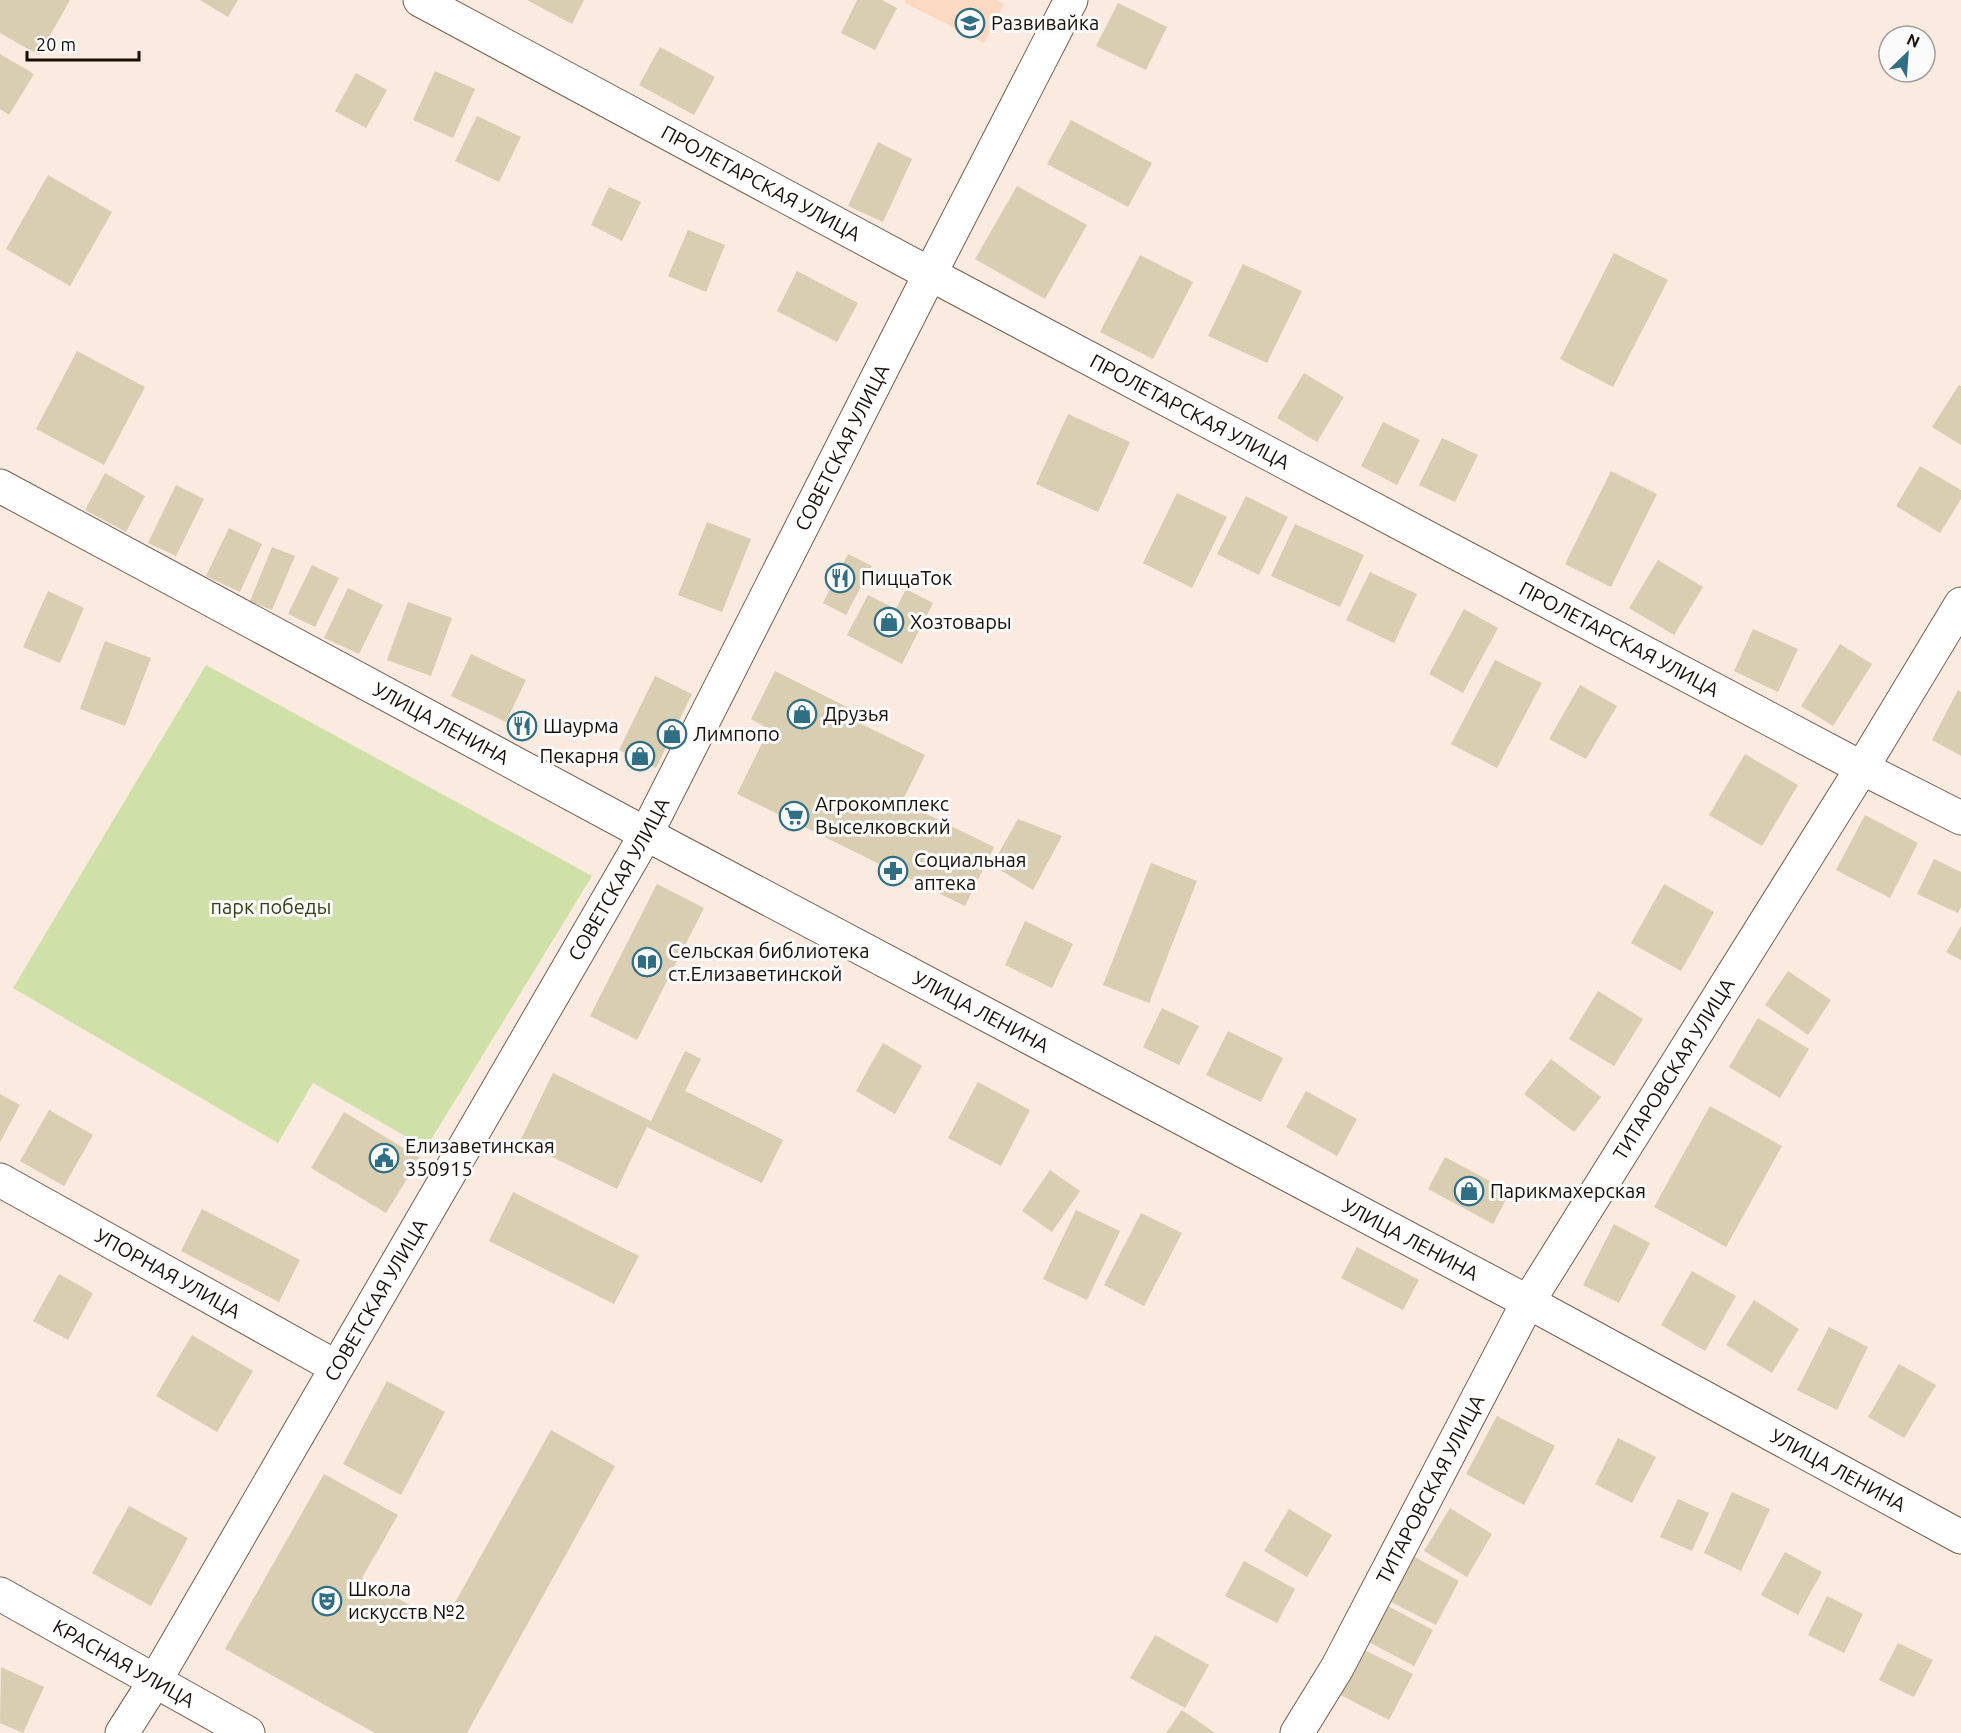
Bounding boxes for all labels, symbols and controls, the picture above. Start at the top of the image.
school or university icon: Развивайка [954,7,986,39]
place label: Развивайка [991,11,1099,34]
scale bar [27,24,140,62]
north arrow [1877,24,1937,84]
text: N [1904,30,1923,51]
text: 20 m [36,34,76,54]
street label: ПРОЛЕТАРСКАЯ УЛИЦА [658,120,865,246]
street label: ПРОЛЕТАРСКАЯ УЛИЦА [1086,349,1294,474]
street label: СОВЕТСКАЯ УЛИЦА [790,360,893,534]
restaurant icon: ПиццаТок [824,562,856,594]
place label: ПиццаТок [861,566,952,589]
street label: ПРОЛЕТАРСКАЯ УЛИЦА [1516,577,1723,701]
shop icon: Хозтовары [873,606,905,638]
place label: Хозтовары [910,610,1012,633]
street label: УЛИЦА ЛЕНИНА [369,677,513,769]
shop icon: Друзья [786,698,818,730]
place label: Друзья [823,702,889,725]
restaurant icon: Шаурма [506,710,538,742]
place label: Шаурма [543,714,619,737]
shop icon: Лимпопо [656,718,688,750]
place label: Лимпопо [693,722,780,745]
shop icon: Пекарня [624,740,656,772]
place label: Пекарня [539,744,619,767]
place label: Агрокомплекс Выселковский [815,792,951,838]
street label: СОВЕТСКАЯ УЛИЦА [563,794,674,965]
supermarket icon: Агрокомплекс Выселковский [778,800,810,832]
place label: Социальная аптека [914,848,1026,894]
pharmacy icon: Социальная аптека [877,855,909,887]
park label: парк победы [211,895,331,918]
place label: Сельская библиотека ст.Елизаветинской [668,939,870,985]
library icon: Сельская библиотека ст.Елизаветинской [631,946,663,978]
street label: УЛИЦА ЛЕНИНА [909,966,1053,1057]
street label: ТИТАРОВСКАЯ УЛИЦА [1608,974,1739,1164]
place label: Елизаветинская 350915 [405,1134,555,1180]
public building icon: Елизаветинская 350915 [368,1142,400,1174]
shop icon: Парикмахерская [1453,1175,1485,1207]
place label: Парикмахерская [1490,1179,1646,1202]
street label: УЛИЦА ЛЕНИНА [1339,1194,1483,1285]
street label: СОВЕТСКАЯ УЛИЦА [319,1214,431,1385]
street label: УПОРНАЯ УЛИЦА [91,1223,245,1323]
street label: ТИТАРОВСКАЯ УЛИЦА [1371,1391,1489,1587]
street label: УЛИЦА ЛЕНИНА [1767,1424,1910,1516]
place label: Школа искусств №2 [348,1577,466,1623]
theatre icon: Школа искусств №2 [311,1585,343,1617]
street label: КРАСНАЯ УЛИЦА [49,1614,199,1712]

